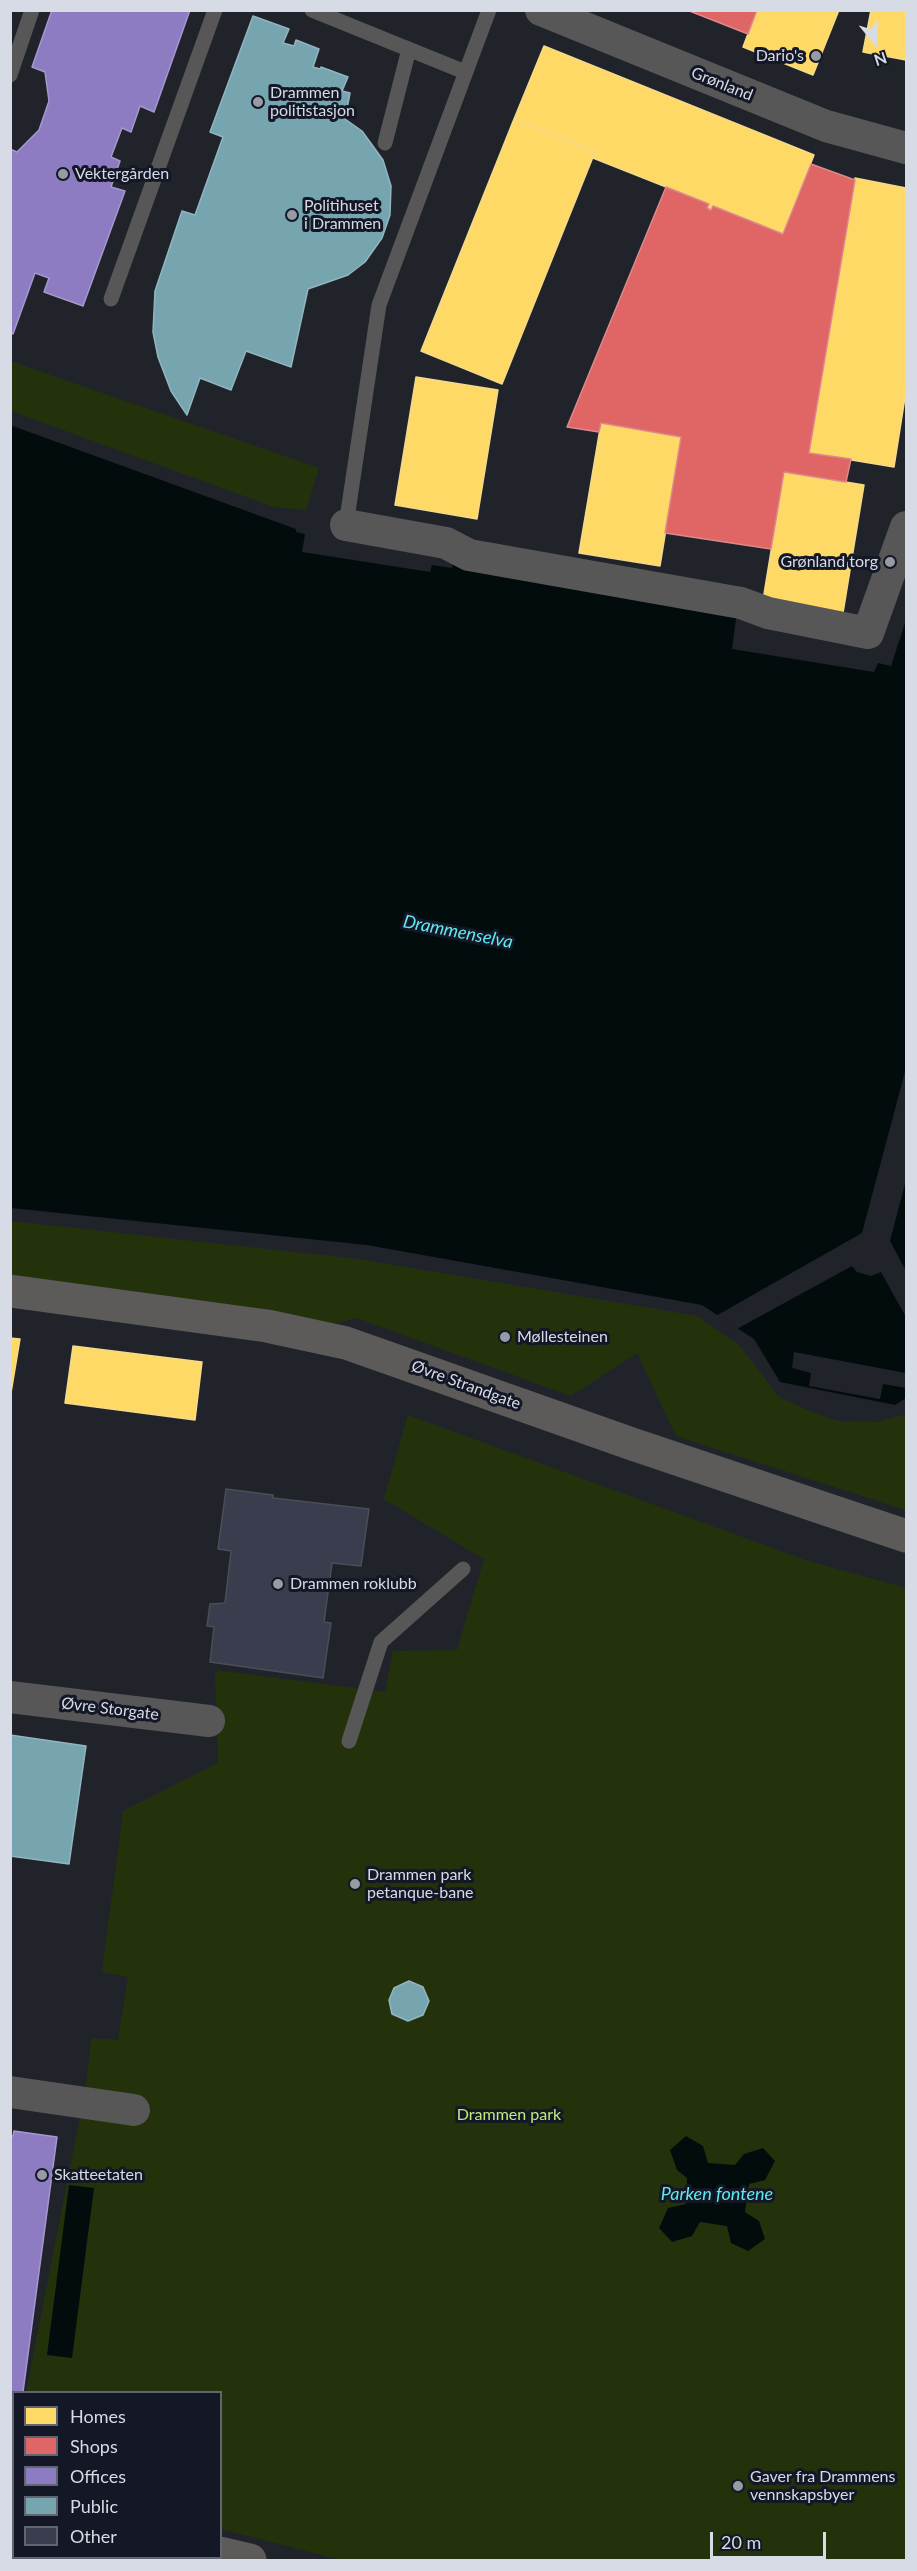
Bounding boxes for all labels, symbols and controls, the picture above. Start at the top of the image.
north arrow [845,12,905,72]
place label: Dario's [756,46,804,66]
marker: Dario's [809,49,823,63]
text: N [872,49,890,71]
street label: Grønland [688,63,756,105]
place label: Drammen politistasjon [270,83,355,121]
marker: Drammen politistasjon [251,95,265,109]
place label: Vektergården [75,164,169,184]
marker: Vektergården [56,167,70,181]
place label: Politihuset i Drammen [304,196,381,234]
marker: Politihuset i Drammen [285,208,299,222]
place label: Grønland torg [781,552,878,572]
marker: Grønland torg [883,555,897,569]
water label: Drammenselva [401,911,515,953]
place label: Møllesteinen [517,1327,608,1347]
marker: Møllesteinen [498,1330,512,1344]
street label: Øvre Strandgate [409,1356,523,1414]
place label: Drammen roklubb [290,1574,417,1594]
marker: Drammen roklubb [271,1577,285,1591]
street label: Øvre Storgate [60,1693,160,1725]
place label: Drammen park petanque-bane [367,1865,474,1903]
marker: Drammen park petanque-bane [348,1877,362,1891]
park label: Drammen park [457,2105,561,2125]
place label: Skatteetaten [54,2165,143,2185]
marker: Skatteetaten [35,2168,49,2182]
water label: Parken fontene [661,2183,773,2205]
legend [12,2391,222,2559]
text: Homes [70,2405,126,2427]
text: Shops [70,2435,118,2457]
text: Offices [70,2465,126,2487]
place label: Gaver fra Drammens vennskapsbyer [750,2467,895,2505]
marker: Gaver fra Drammens vennskapsbyer [731,2479,745,2493]
text: Public [70,2495,118,2517]
scale bar [713,2520,828,2558]
text: Other [70,2525,117,2547]
text: 20 m [721,2531,761,2553]

